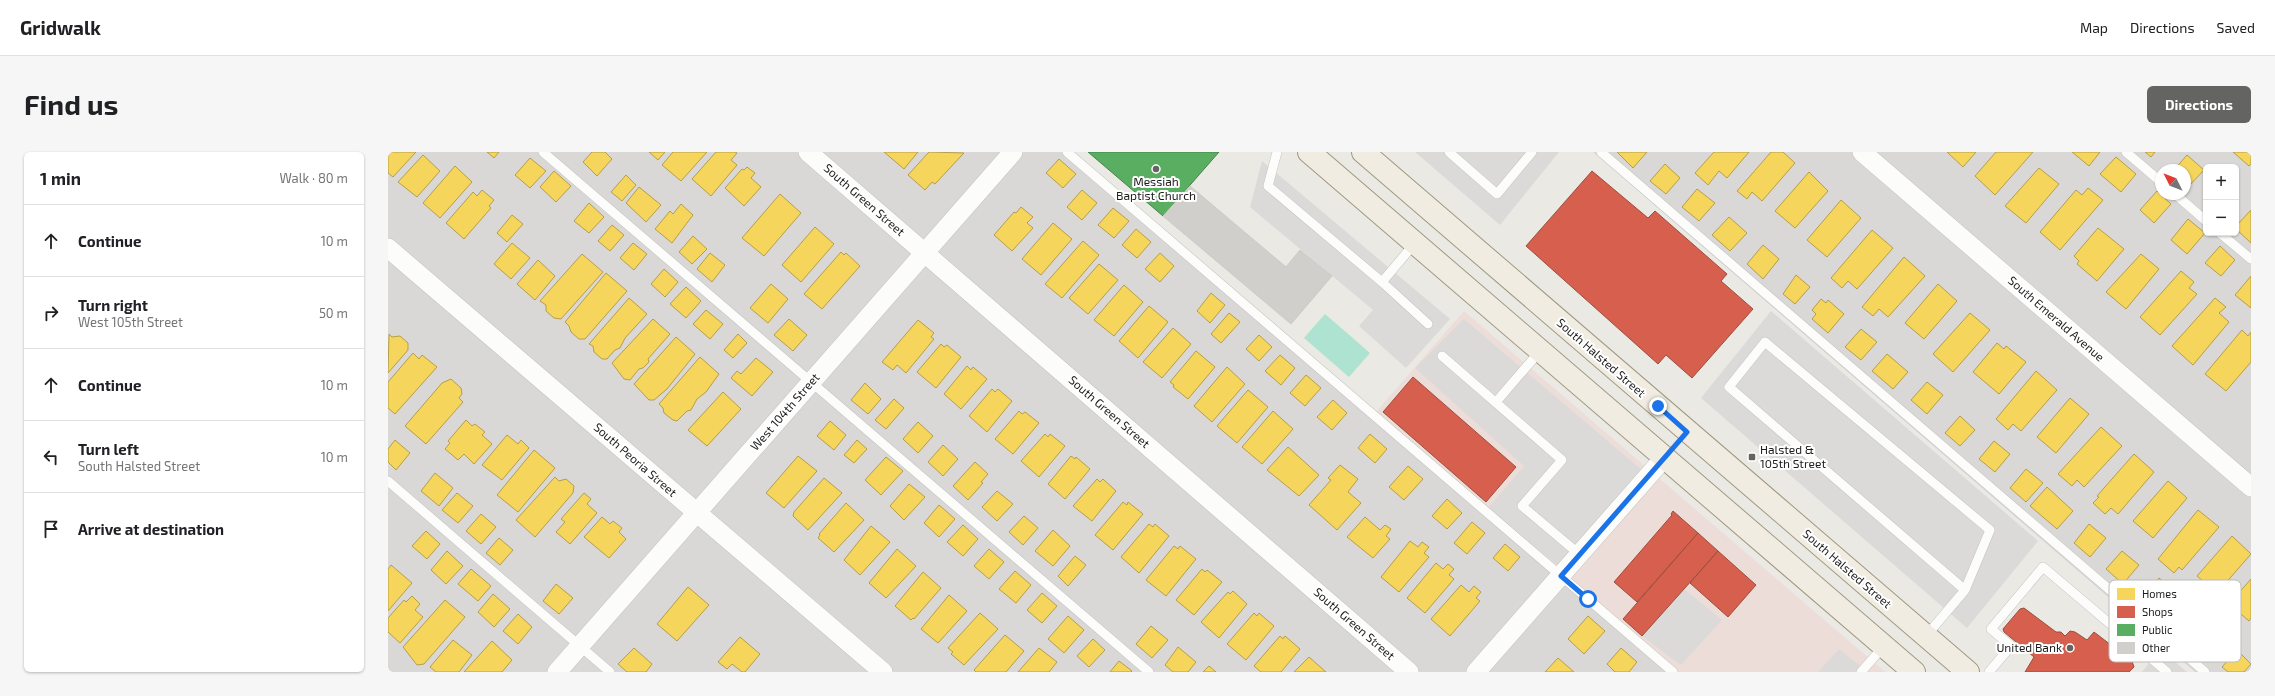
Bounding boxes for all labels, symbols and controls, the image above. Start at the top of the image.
text: Gridwalk [20,16,101,39]
text: Map [2080,19,2108,36]
text: Directions [2130,19,2195,36]
text: Saved [2217,19,2255,36]
button: Directions [2147,86,2251,123]
text: Find us [24,87,118,121]
street label: South Green Street [821,160,908,238]
marker: Messiah Baptist Church [1151,164,1161,174]
north arrow [2155,164,2191,200]
map controls [2203,164,2239,236]
button: + [2203,164,2239,200]
text: 1 min [40,168,81,188]
text: Walk · 80 m [279,170,348,186]
place label: Messiah Baptist Church [1116,174,1196,202]
button: − [2203,200,2239,236]
icon: ahead [40,230,62,252]
text: Continue [78,232,141,250]
text: 10 m [321,233,348,249]
street label: South Emerald Avenue [2006,273,2108,364]
text: Turn right [78,296,148,314]
icon: right [40,302,62,324]
text: 50 m [319,305,348,321]
text: West 105th Street [78,314,183,330]
street label: South Halsted Street [1554,315,1649,400]
street label: West 104th Street [747,369,822,453]
street label: South Green Street [1066,372,1153,450]
icon: ahead [40,374,62,396]
text: Continue [78,376,141,394]
text: 10 m [321,377,348,393]
route end [1649,397,1667,415]
street label: South Peoria Street [591,419,680,499]
text: Turn left [78,440,139,458]
place label: Halsted & 105th Street [1760,442,1826,470]
icon: left [40,446,62,468]
text: 10 m [321,449,348,465]
marker: Halsted & 105th Street [1747,452,1757,462]
text: South Halsted Street [78,458,200,474]
icon: arrive [40,518,62,540]
text: Arrive at destination [78,520,224,538]
street label: South Halsted Street [1800,526,1895,611]
legend [2109,580,2241,662]
street label: South Green Street [1311,584,1398,662]
text: Homes [2142,587,2177,600]
route start [1579,590,1597,608]
text: Shops [2142,605,2173,618]
text: Public [2142,623,2172,636]
place label: United Bank [1996,640,2062,654]
text: Other [2142,641,2171,654]
marker: United Bank [2065,643,2075,653]

